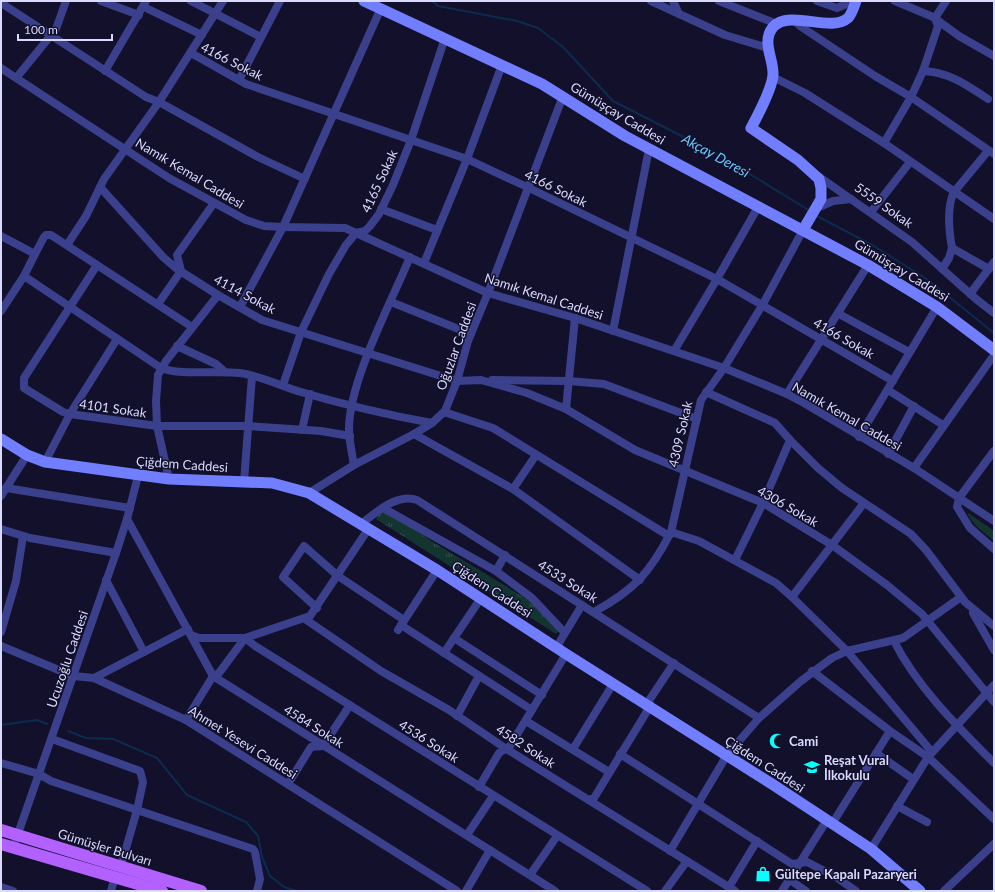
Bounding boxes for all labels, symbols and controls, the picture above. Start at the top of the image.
scale bar [18,16,112,42]
text: 100 m [24,22,58,37]
street label: 4166 Sokak [198,39,266,84]
street label: Gümüşçay Caddesi [568,78,668,148]
water label: Akçay Deresi [678,129,754,181]
street label: Namık Kemal Caddesi [133,134,247,212]
street label: 4165 Sokak [357,147,401,215]
street label: 4166 Sokak [522,166,590,210]
street label: 5559 Sokak [852,179,917,231]
street label: Gümüşçay Caddesi [852,235,952,305]
street label: Namık Kemal Caddesi [483,269,605,323]
street label: 4114 Sokak [211,271,279,317]
street label: Oğuzlar Caddesi [433,300,479,392]
street label: 4166 Sokak [811,314,878,362]
street label: Namık Kemal Caddesi [789,378,905,454]
street label: 4101 Sokak [78,395,148,421]
street label: 4309 Sokak [665,399,695,469]
street label: Çiğdem Caddesi [136,453,228,475]
street label: 4306 Sokak [755,482,822,530]
street label: 4533 Sokak [535,556,601,606]
street label: Çiğdem Caddesi [449,557,535,621]
street label: Ucuzoğlu Caddesi [43,608,91,710]
street label: 4584 Sokak [281,701,347,751]
street label: Ahmet Yesevi Caddesi [186,702,300,782]
street label: 4536 Sokak [396,716,462,766]
street label: 4582 Sokak [493,721,559,771]
street label: Çiğdem Caddesi [722,732,808,796]
mosque icon: Cami [768,732,786,750]
place label: Cami [789,733,818,749]
place label: Reşat Vural İlkokulu [824,752,889,783]
school or university icon: Reşat Vural İlkokulu [803,758,821,776]
street label: Gümüşler Bulvarı [56,825,154,869]
shop icon: Gültepe Kapalı Pazaryeri [754,865,772,883]
place label: Gültepe Kapalı Pazaryeri [775,866,917,882]

